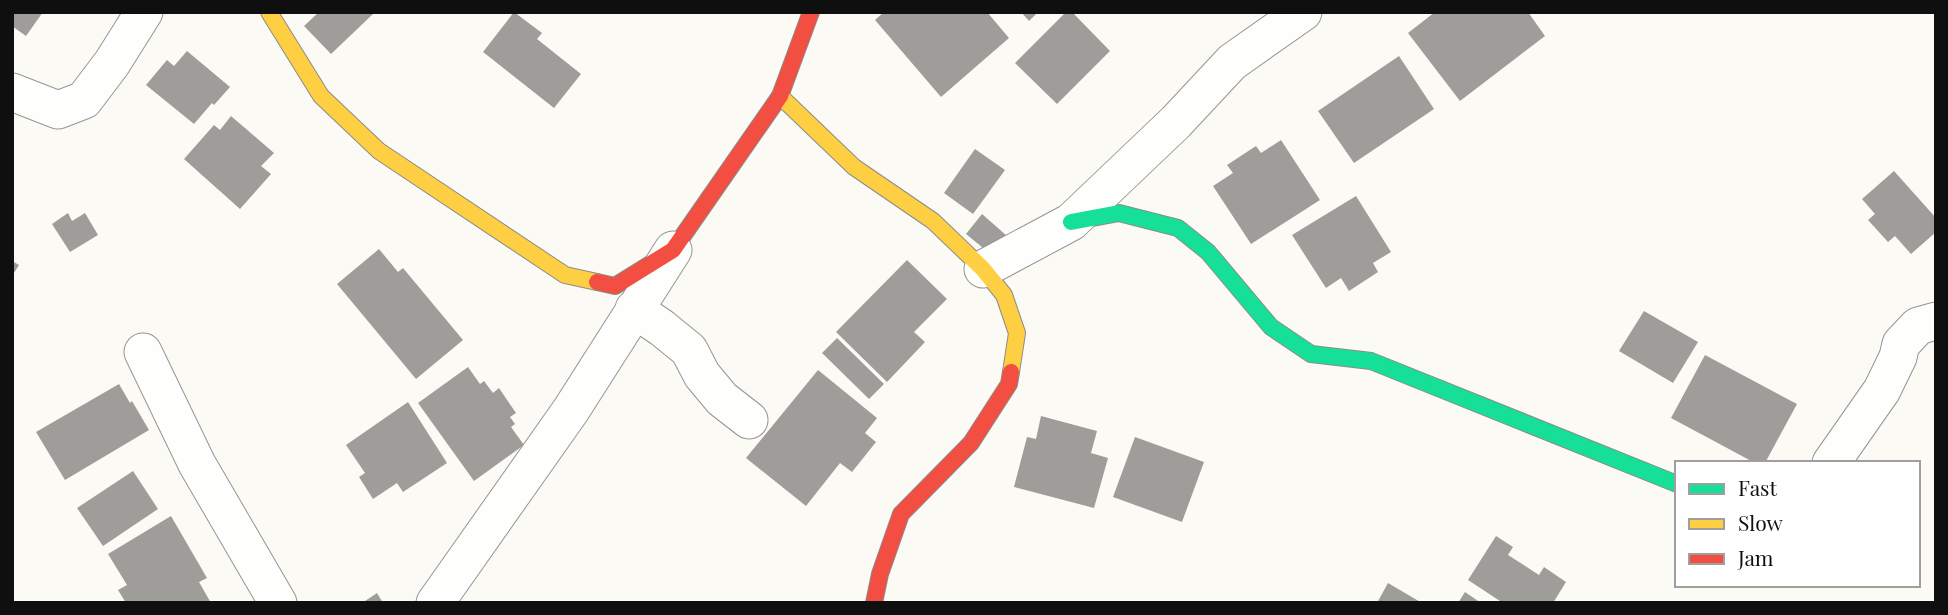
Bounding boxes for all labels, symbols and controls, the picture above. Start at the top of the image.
legend [1675,461,1920,587]
text: Fast [1738,473,1777,501]
text: Slow [1738,508,1783,536]
text: Jam [1737,543,1774,571]

